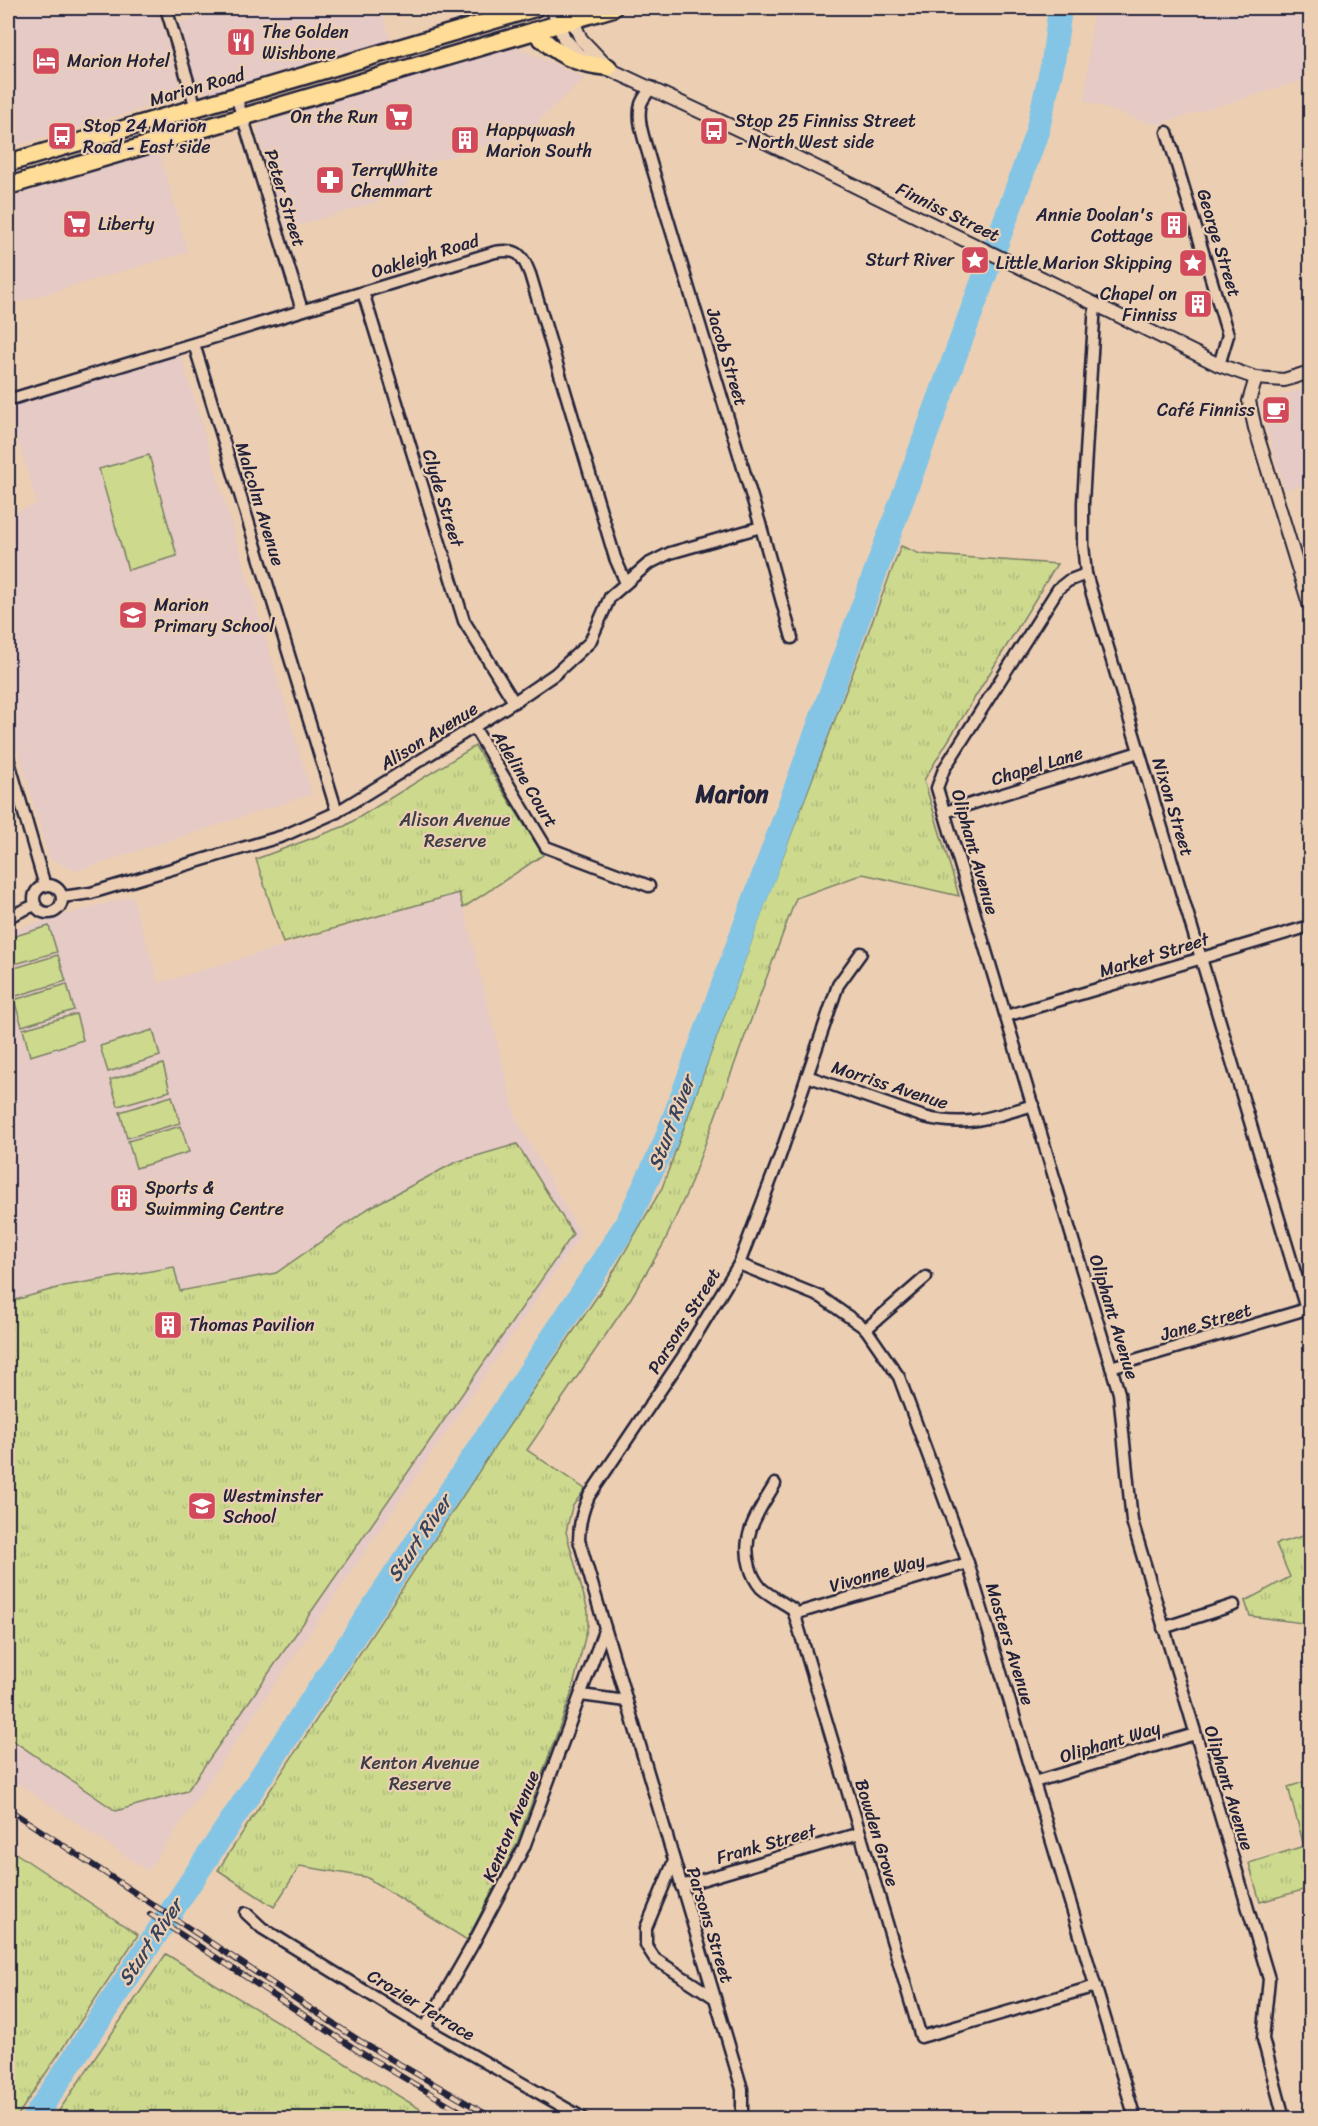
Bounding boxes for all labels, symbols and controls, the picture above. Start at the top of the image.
place label: The Golden Wishbone [262,16,349,69]
restaurant icon: The Golden Wishbone [225,26,257,58]
hotel icon: Marion Hotel [30,45,62,77]
place label: Marion Hotel [67,45,171,77]
street label: Marion Road [146,58,250,116]
place label: On the Run [290,101,378,133]
supermarket icon: On the Run [383,101,415,133]
place label: Stop 25 Finniss Street - North West side [735,105,916,158]
place label: Stop 24 Marion Road - East side [83,110,211,163]
place label: Happywash Marion South [486,114,592,167]
bus stop icon: Stop 25 Finniss Street - North West side [698,115,730,147]
bus stop icon: Stop 24 Marion Road - East side [46,120,78,152]
building icon: Happywash Marion South [449,124,481,156]
street label: Peter Street [255,145,315,251]
place label: TerryWhite Chemmart [351,154,438,207]
pharmacy icon: TerryWhite Chemmart [314,164,346,196]
street label: Finniss Street [890,173,1006,251]
street label: George Street [1187,185,1251,301]
place label: Annie Doolan's Cottage [1035,199,1154,252]
supermarket icon: Liberty [61,208,93,240]
place label: Liberty [98,208,155,240]
building icon: Annie Doolan's Cottage [1158,209,1190,241]
street label: Oakleigh Road [367,224,484,288]
place label: Sturt River [866,244,956,276]
place icon: Sturt River [959,244,991,276]
place label: Little Marion Skipping [996,247,1172,279]
place icon: Little Marion Skipping [1177,247,1209,279]
place label: Chapel on Finniss [1100,278,1178,331]
building icon: Chapel on Finniss [1182,288,1214,320]
street label: Jacob Street [697,303,757,410]
place label: Café Finniss [1157,394,1256,426]
cafe icon: Café Finniss [1260,394,1292,426]
street label: Malcolm Avenue [226,438,294,570]
street label: Clyde Street [413,445,473,552]
place label: Marion Primary School [154,589,276,642]
school or university icon: Marion Primary School [117,599,149,631]
street label: Alison Avenue [373,693,485,780]
street label: Adeline Court [483,723,567,834]
street label: Chapel Lane [987,737,1087,795]
street label: Nixon Street [1143,754,1203,861]
district label: Marion [695,773,769,815]
street label: Oliphant Avenue [942,785,1008,919]
park label: Alison Avenue Reserve [398,804,511,857]
street label: Market Street [1095,923,1214,987]
street label: Morriss Avenue [827,1051,953,1119]
water label: Sturt River [638,1067,707,1175]
place label: Sports & Swimming Centre [145,1172,284,1225]
building icon: Sports & Swimming Centre [108,1182,140,1214]
street label: Oliphant Avenue [1080,1250,1148,1384]
street label: Parsons Street [639,1261,730,1381]
street label: Jane Street [1156,1294,1255,1351]
building icon: Thomas Pavilion [152,1309,184,1341]
place label: Thomas Pavilion [189,1309,315,1341]
place label: Westminster School [223,1480,324,1533]
water label: Sturt River [377,1485,464,1589]
school or university icon: Westminster School [186,1490,218,1522]
street label: Vivonne Way [825,1544,929,1602]
street label: Masters Avenue [976,1579,1044,1709]
street label: Oliphant Way [1056,1711,1165,1773]
street label: Oliphant Avenue [1195,1721,1263,1855]
park label: Kenton Avenue Reserve [361,1747,479,1800]
street label: Kenton Avenue [473,1765,549,1887]
street label: Bowden Grove [845,1775,909,1891]
street label: Frank Street [712,1814,820,1874]
street label: Parsons Street [677,1863,743,1987]
water label: Sturt River [108,1889,195,1993]
street label: Crozier Terrace [361,1960,481,2050]

